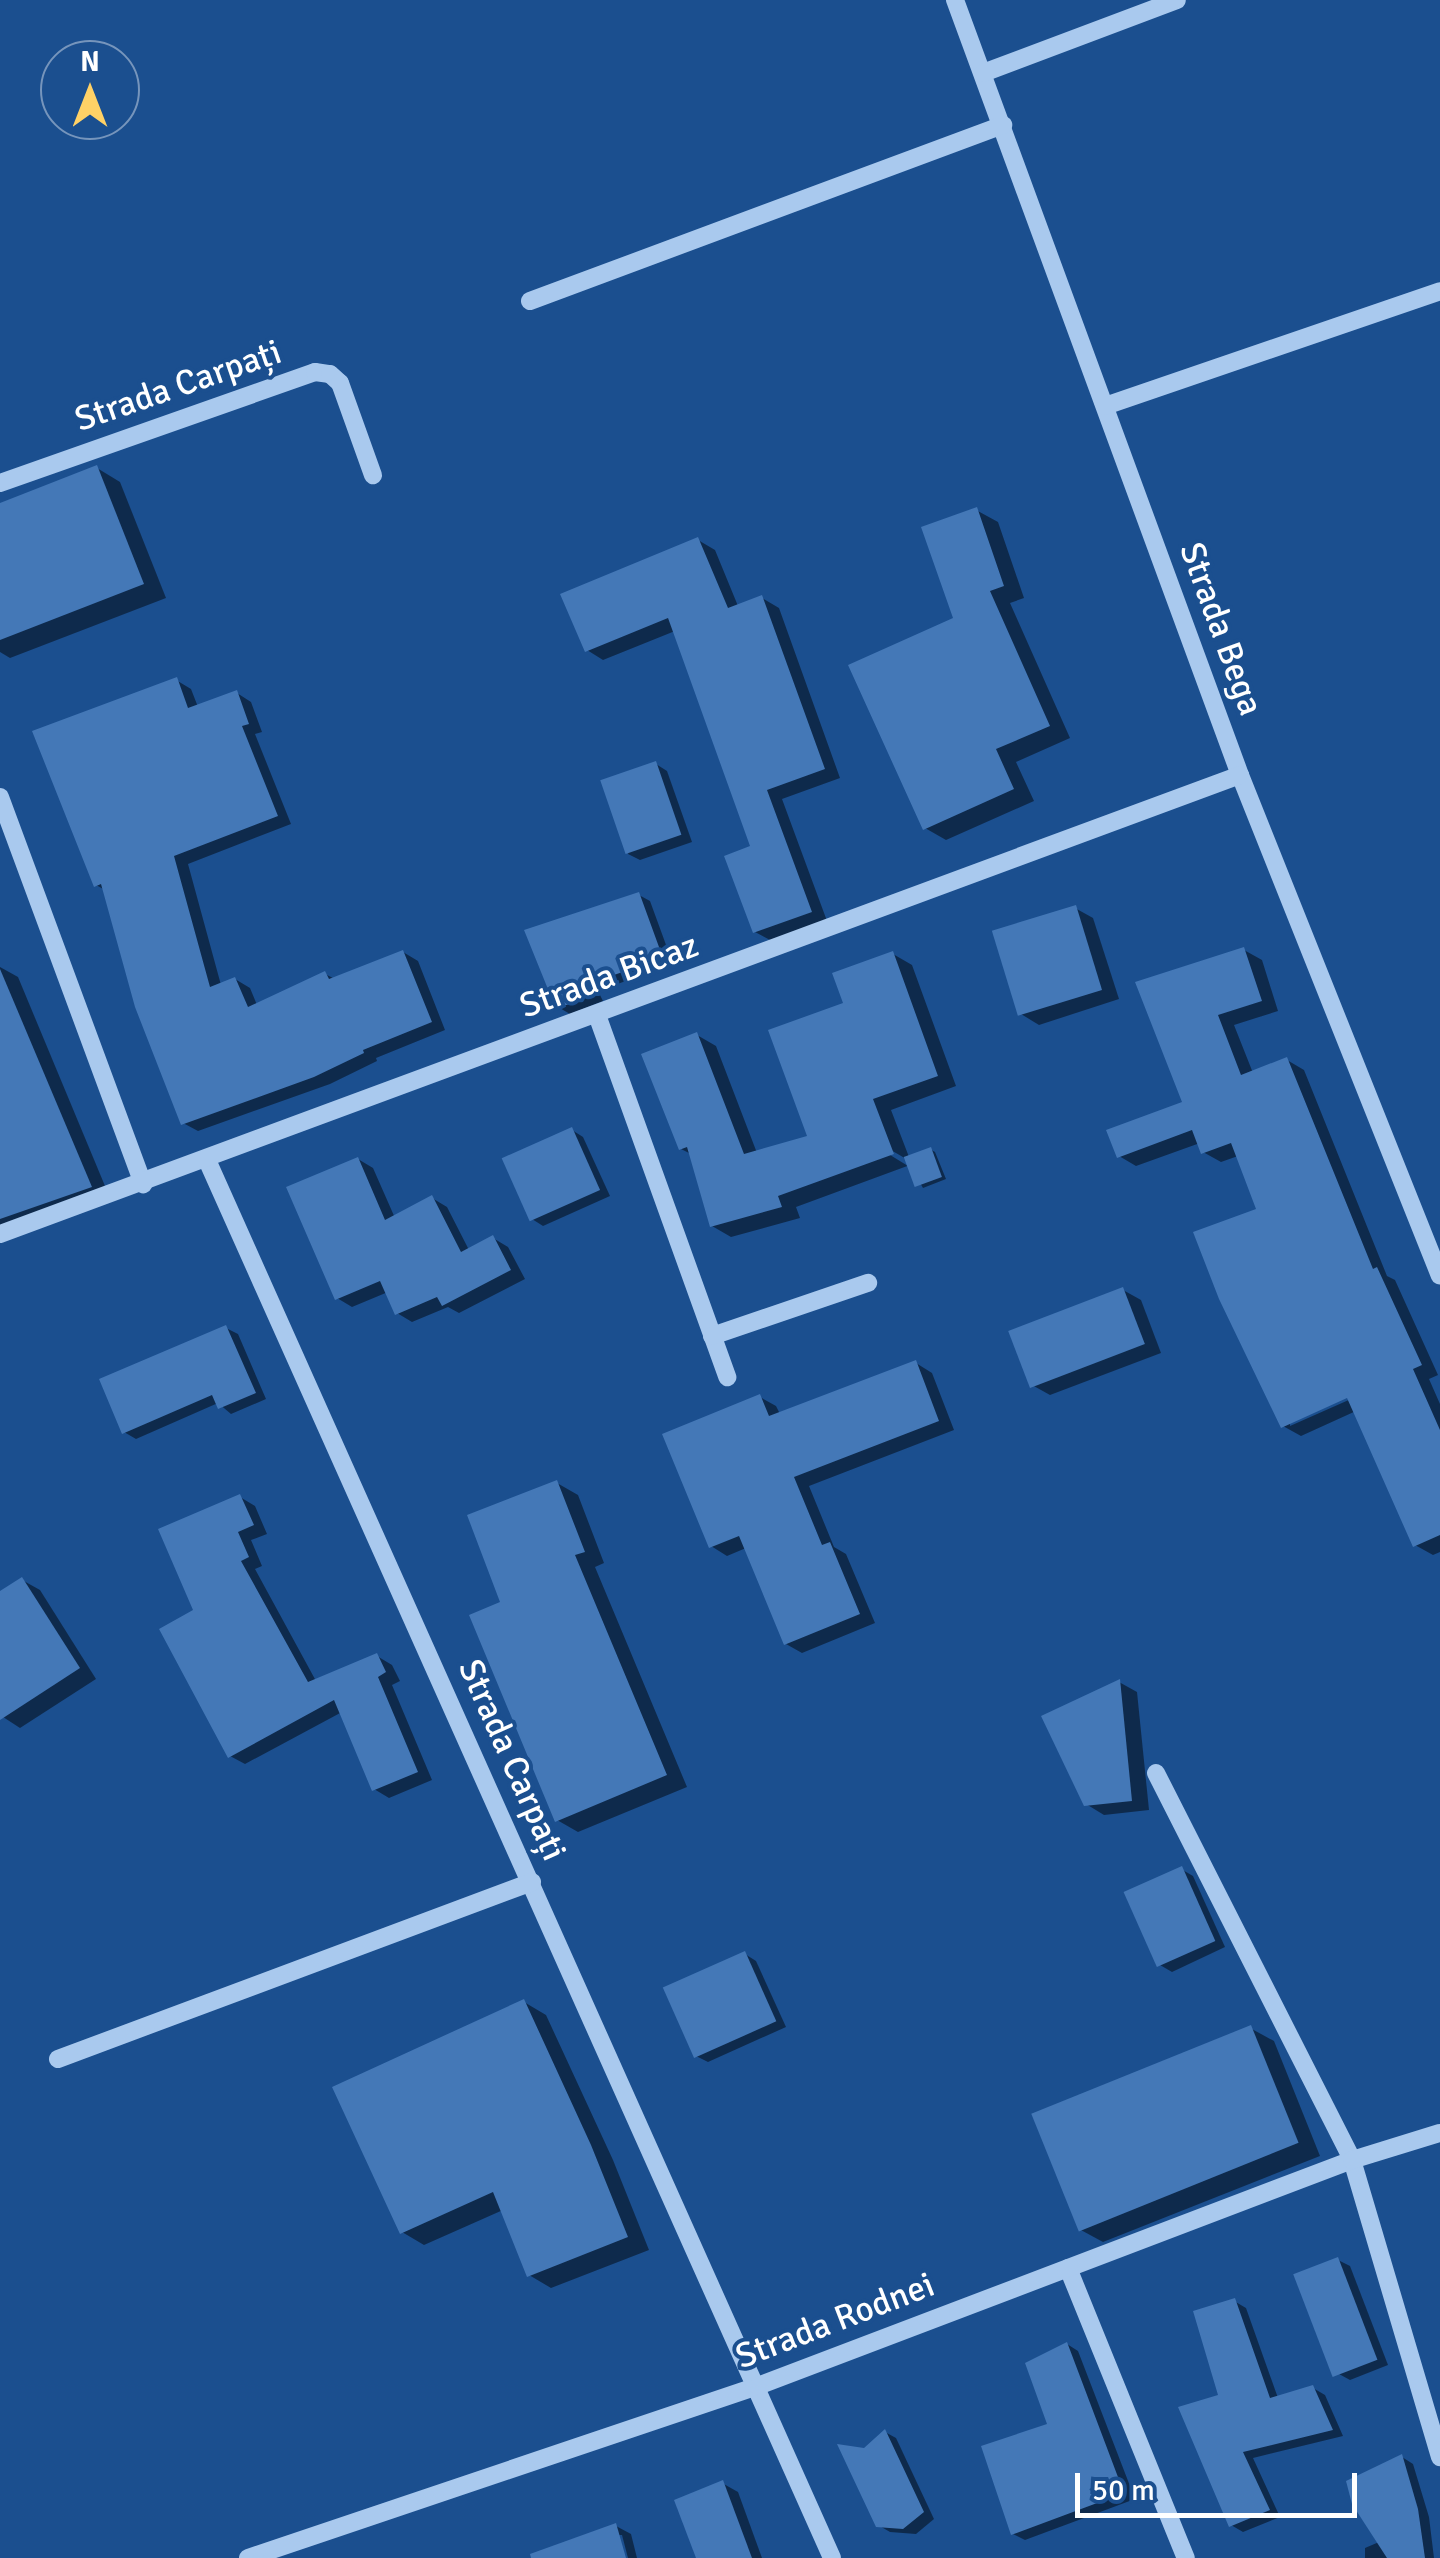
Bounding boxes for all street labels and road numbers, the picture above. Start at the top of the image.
street label: Strada Carpați [69,331,287,441]
street label: Strada Bega [1170,537,1272,721]
street label: Strada Bicaz [514,924,704,1028]
street label: Strada Carpați [449,1653,575,1867]
street label: Strada Rodnei [730,2264,940,2378]

